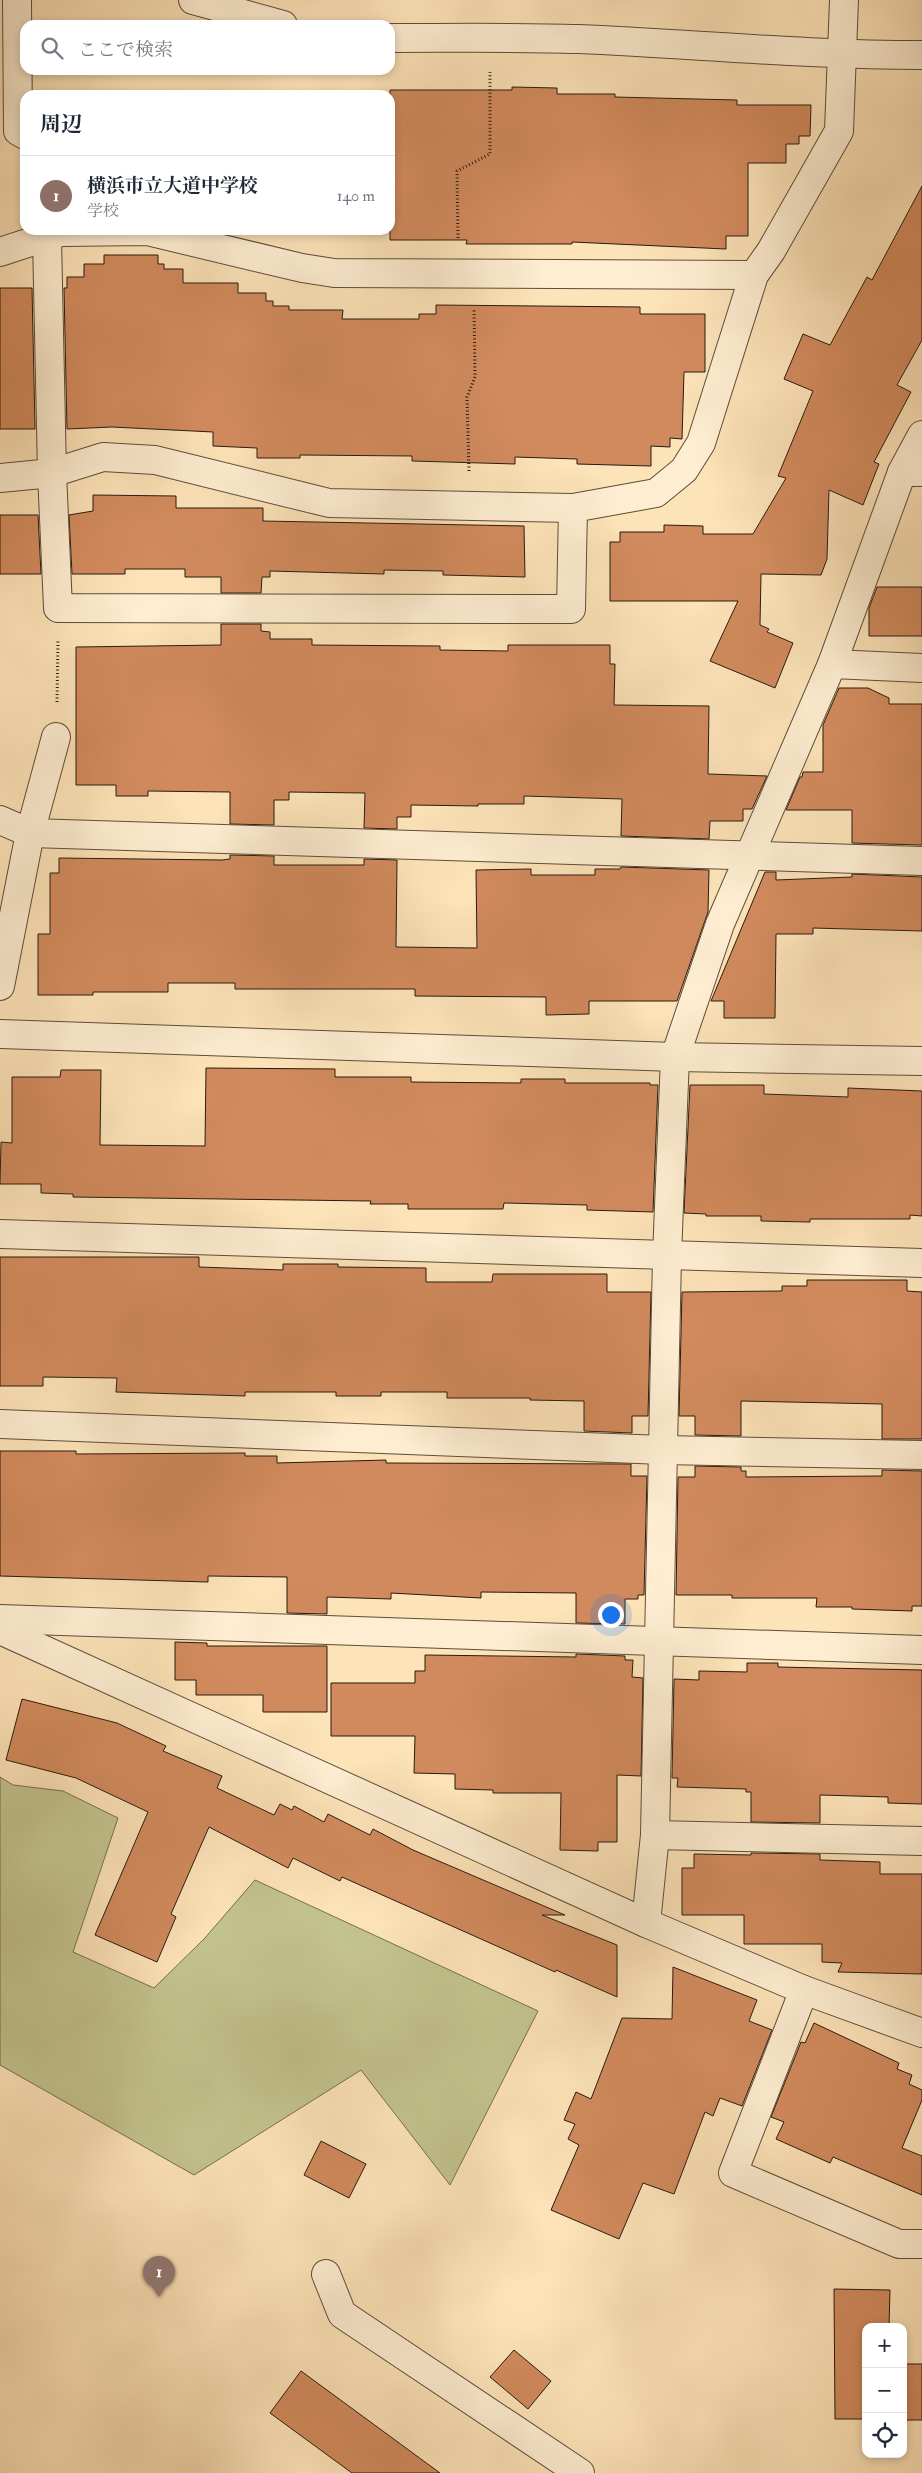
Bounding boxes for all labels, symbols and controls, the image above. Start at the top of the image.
search box [20,20,395,75]
icon: search [38,34,66,62]
text: ここで検索 [78,38,173,62]
text: 周辺 [40,111,82,138]
text: 横浜市立大道中学校 [87,174,258,198]
text: 1 [53,186,59,206]
text: 140 m [337,186,375,206]
text: 学校 [87,201,119,221]
your location [598,1602,624,1628]
pin: 1 [143,2256,175,2297]
map controls [862,2323,907,2458]
button: + [862,2323,907,2368]
button: − [862,2368,907,2413]
button: locate [862,2413,907,2458]

